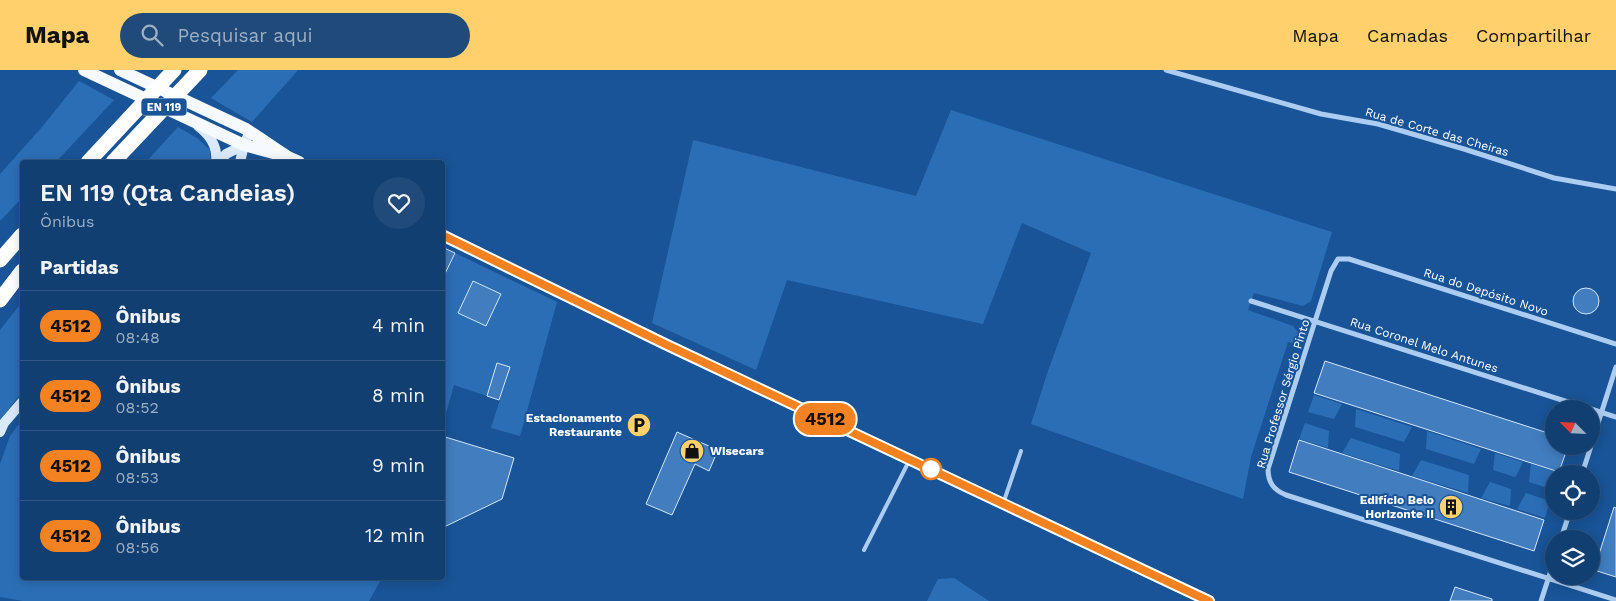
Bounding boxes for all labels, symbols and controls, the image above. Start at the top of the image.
search box [120,13,470,58]
text: Mapa [25,21,90,49]
icon: search [138,21,166,49]
text: Pesquisar aqui [178,24,313,47]
text: Mapa [1292,25,1339,46]
text: Camadas [1367,25,1448,46]
text: Compartilhar [1476,25,1591,46]
road number: EN 119 [142,98,186,116]
street label: Rua de Corte das Cheiras [1364,105,1510,159]
button: heart [373,177,425,229]
text: EN 119 (Qta Candeias) [40,179,295,207]
text: Ônibus [40,212,94,231]
text: Partidas [40,256,119,279]
street label: Rua do Depósito Novo [1422,265,1550,319]
text: Ônibus [116,305,181,328]
text: 4 min [372,314,425,337]
street label: Rua Coronel Melo Antunes [1348,314,1500,376]
text: 4512 [50,315,91,336]
street label: Rua Professor Sérgio Pinto [1254,318,1312,470]
text: 08:48 [116,328,160,347]
text: Ônibus [116,375,181,398]
text: 8 min [372,384,425,407]
text: 4512 [50,385,91,406]
text: 08:52 [116,398,159,417]
north arrow [1545,400,1600,455]
map controls [1545,400,1600,585]
line badge: 4512 [790,403,860,435]
text: 4512 [805,408,845,429]
place label: Estacionamento Restaurante [526,411,622,439]
parking icon: Estacionamento Restaurante [626,412,652,438]
shop icon: Wisecars [679,438,705,464]
place label: Wisecars [710,444,765,458]
text: Ônibus [116,445,181,468]
text: 9 min [372,454,425,477]
text: 4512 [50,455,91,476]
unlabelled marker [920,458,942,480]
button: locate [1545,465,1600,520]
text: 08:53 [116,468,159,487]
place label: Edifício Belo Horizonte II [1360,493,1434,521]
building icon: Edifício Belo Horizonte II [1438,494,1464,520]
text: Ônibus [116,515,181,538]
text: 12 min [365,524,425,547]
text: 4512 [50,525,91,546]
button: layers [1545,530,1600,585]
text: 08:56 [116,538,159,557]

